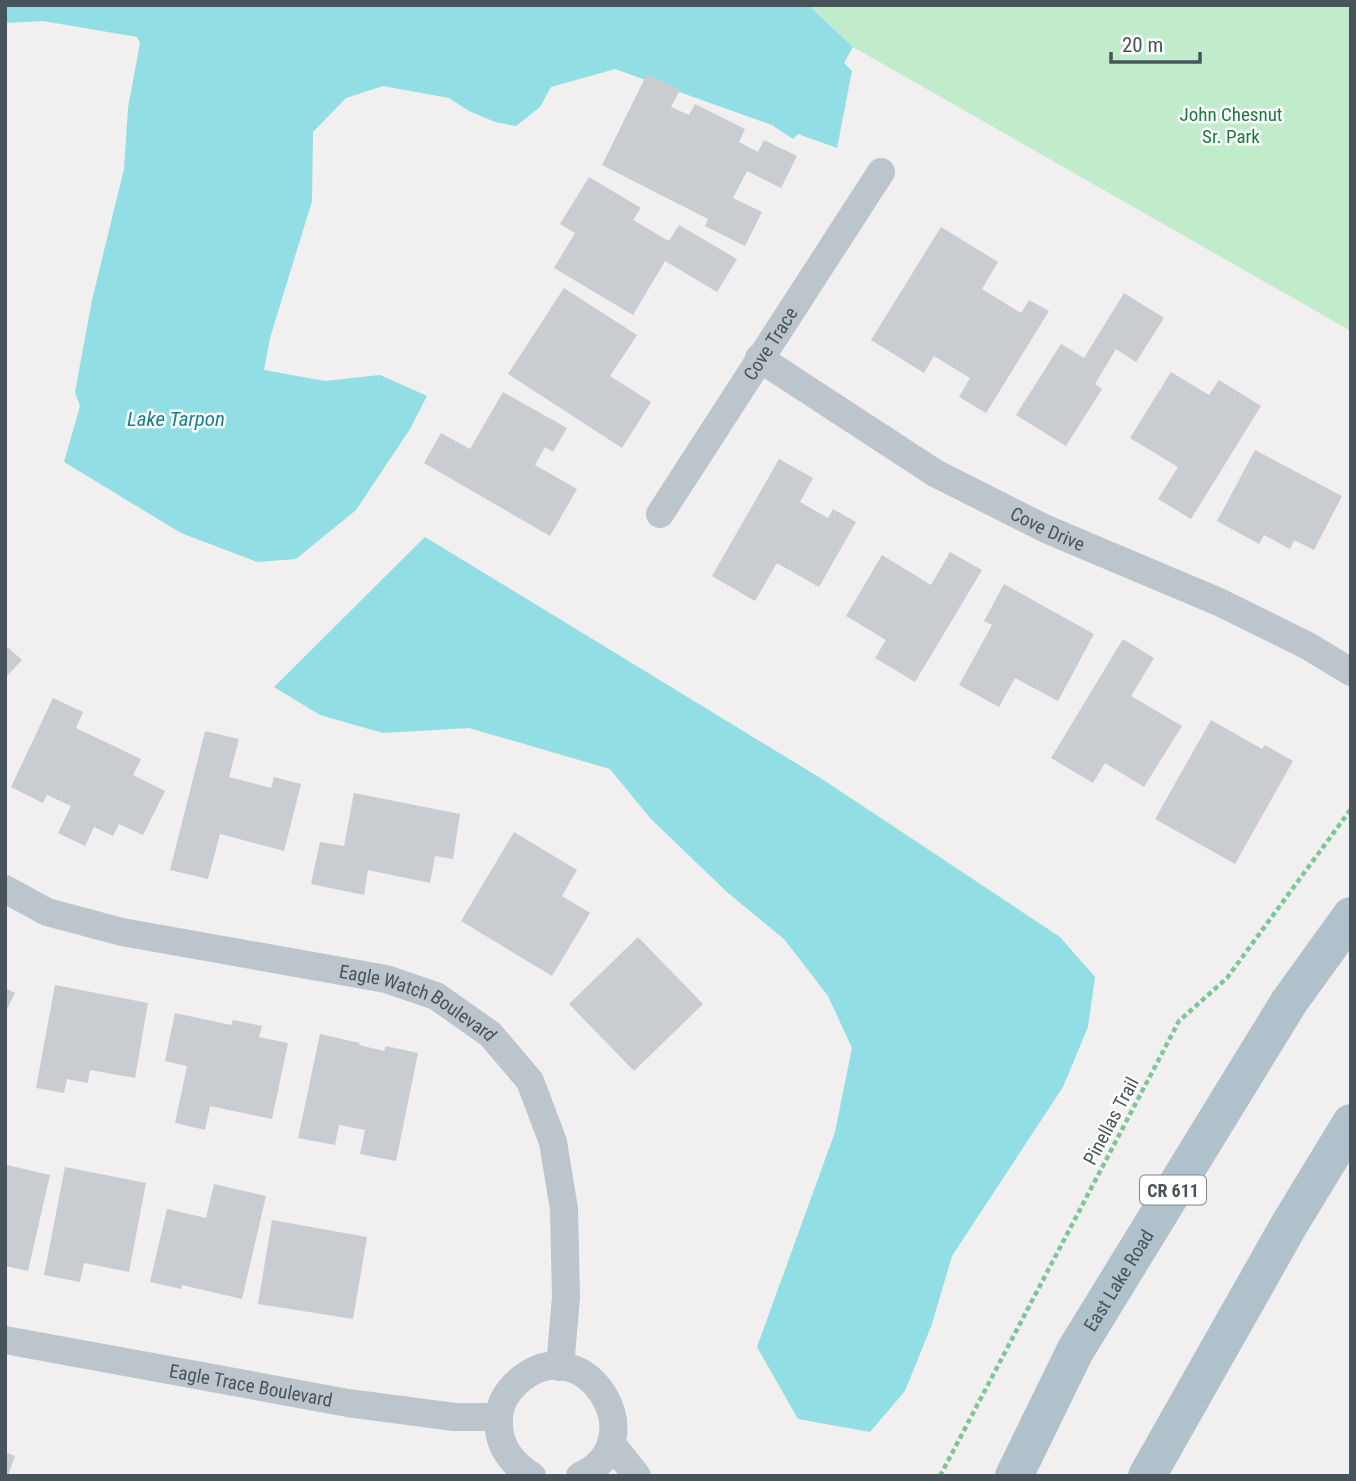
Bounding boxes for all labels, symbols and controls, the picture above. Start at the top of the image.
scale bar [1111,21,1200,65]
text: 20 m [1122,33,1163,57]
park label: John Chesnut Sr. Park [1180,103,1283,148]
street label: Cove Trace [738,303,802,384]
water label: Lake Tarpon [127,407,225,431]
street label: Cove Drive [1007,501,1088,556]
street label: Eagle Watch Boulevard [337,959,502,1045]
street label: Pinellas Trail [1078,1073,1144,1169]
road number: CR 611 [1140,1176,1206,1204]
street label: East Lake Road [1078,1225,1158,1335]
street label: Eagle Trace Boulevard [167,1359,334,1411]

